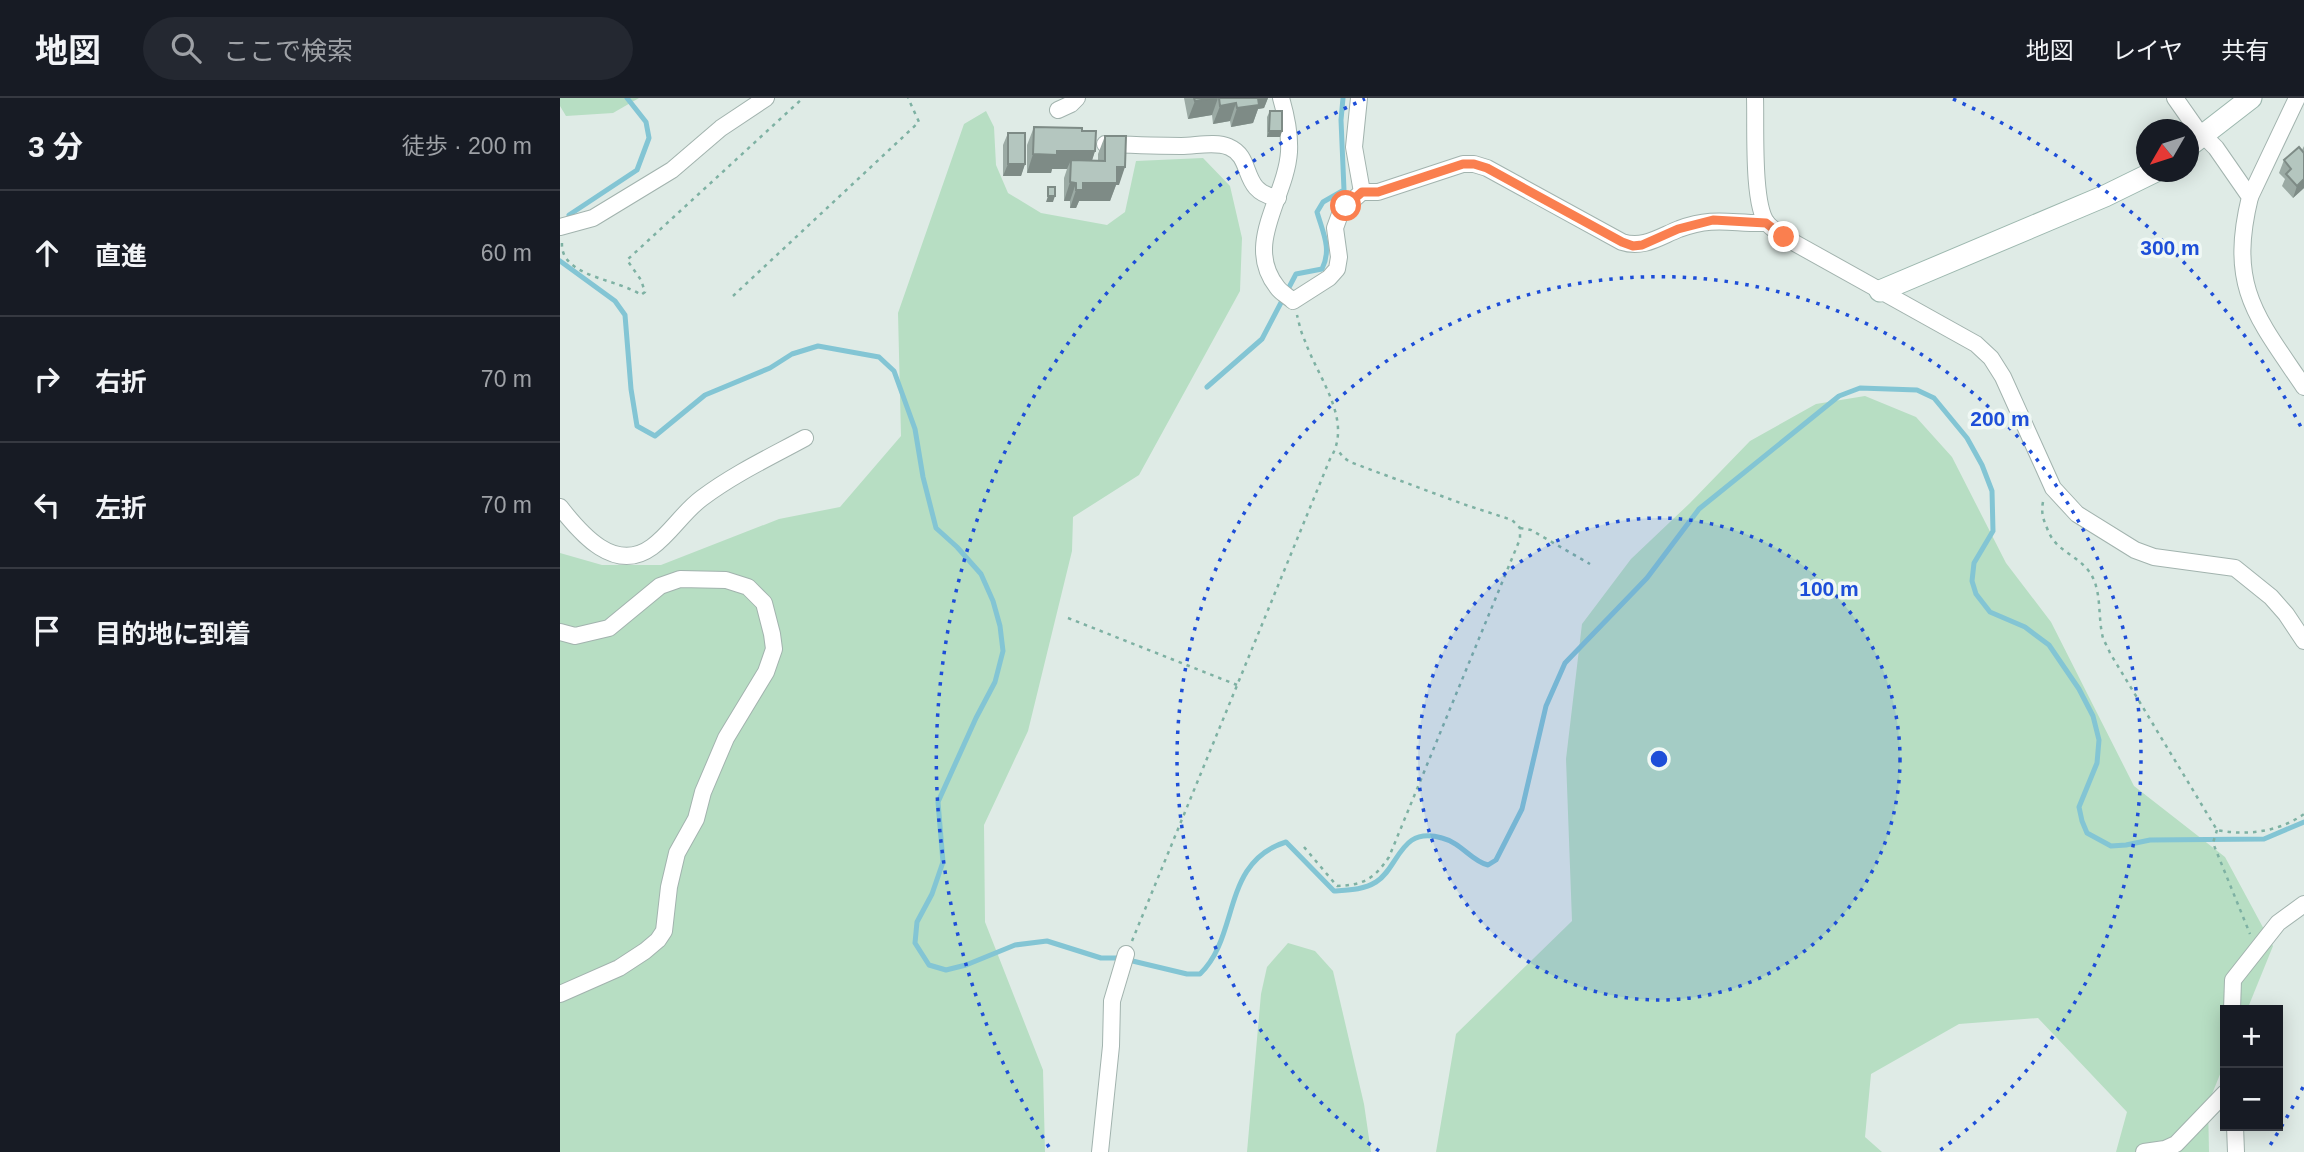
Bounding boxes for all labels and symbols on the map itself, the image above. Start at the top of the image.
north arrow [2136,119,2199,182]
route start [1330,190,1361,221]
route end [1768,221,1799,252]
text: 300 m [2140,236,2200,259]
text: 200 m [1970,407,2030,430]
text: 100 m [1799,577,1859,600]
centre of rings [1647,747,1671,771]

